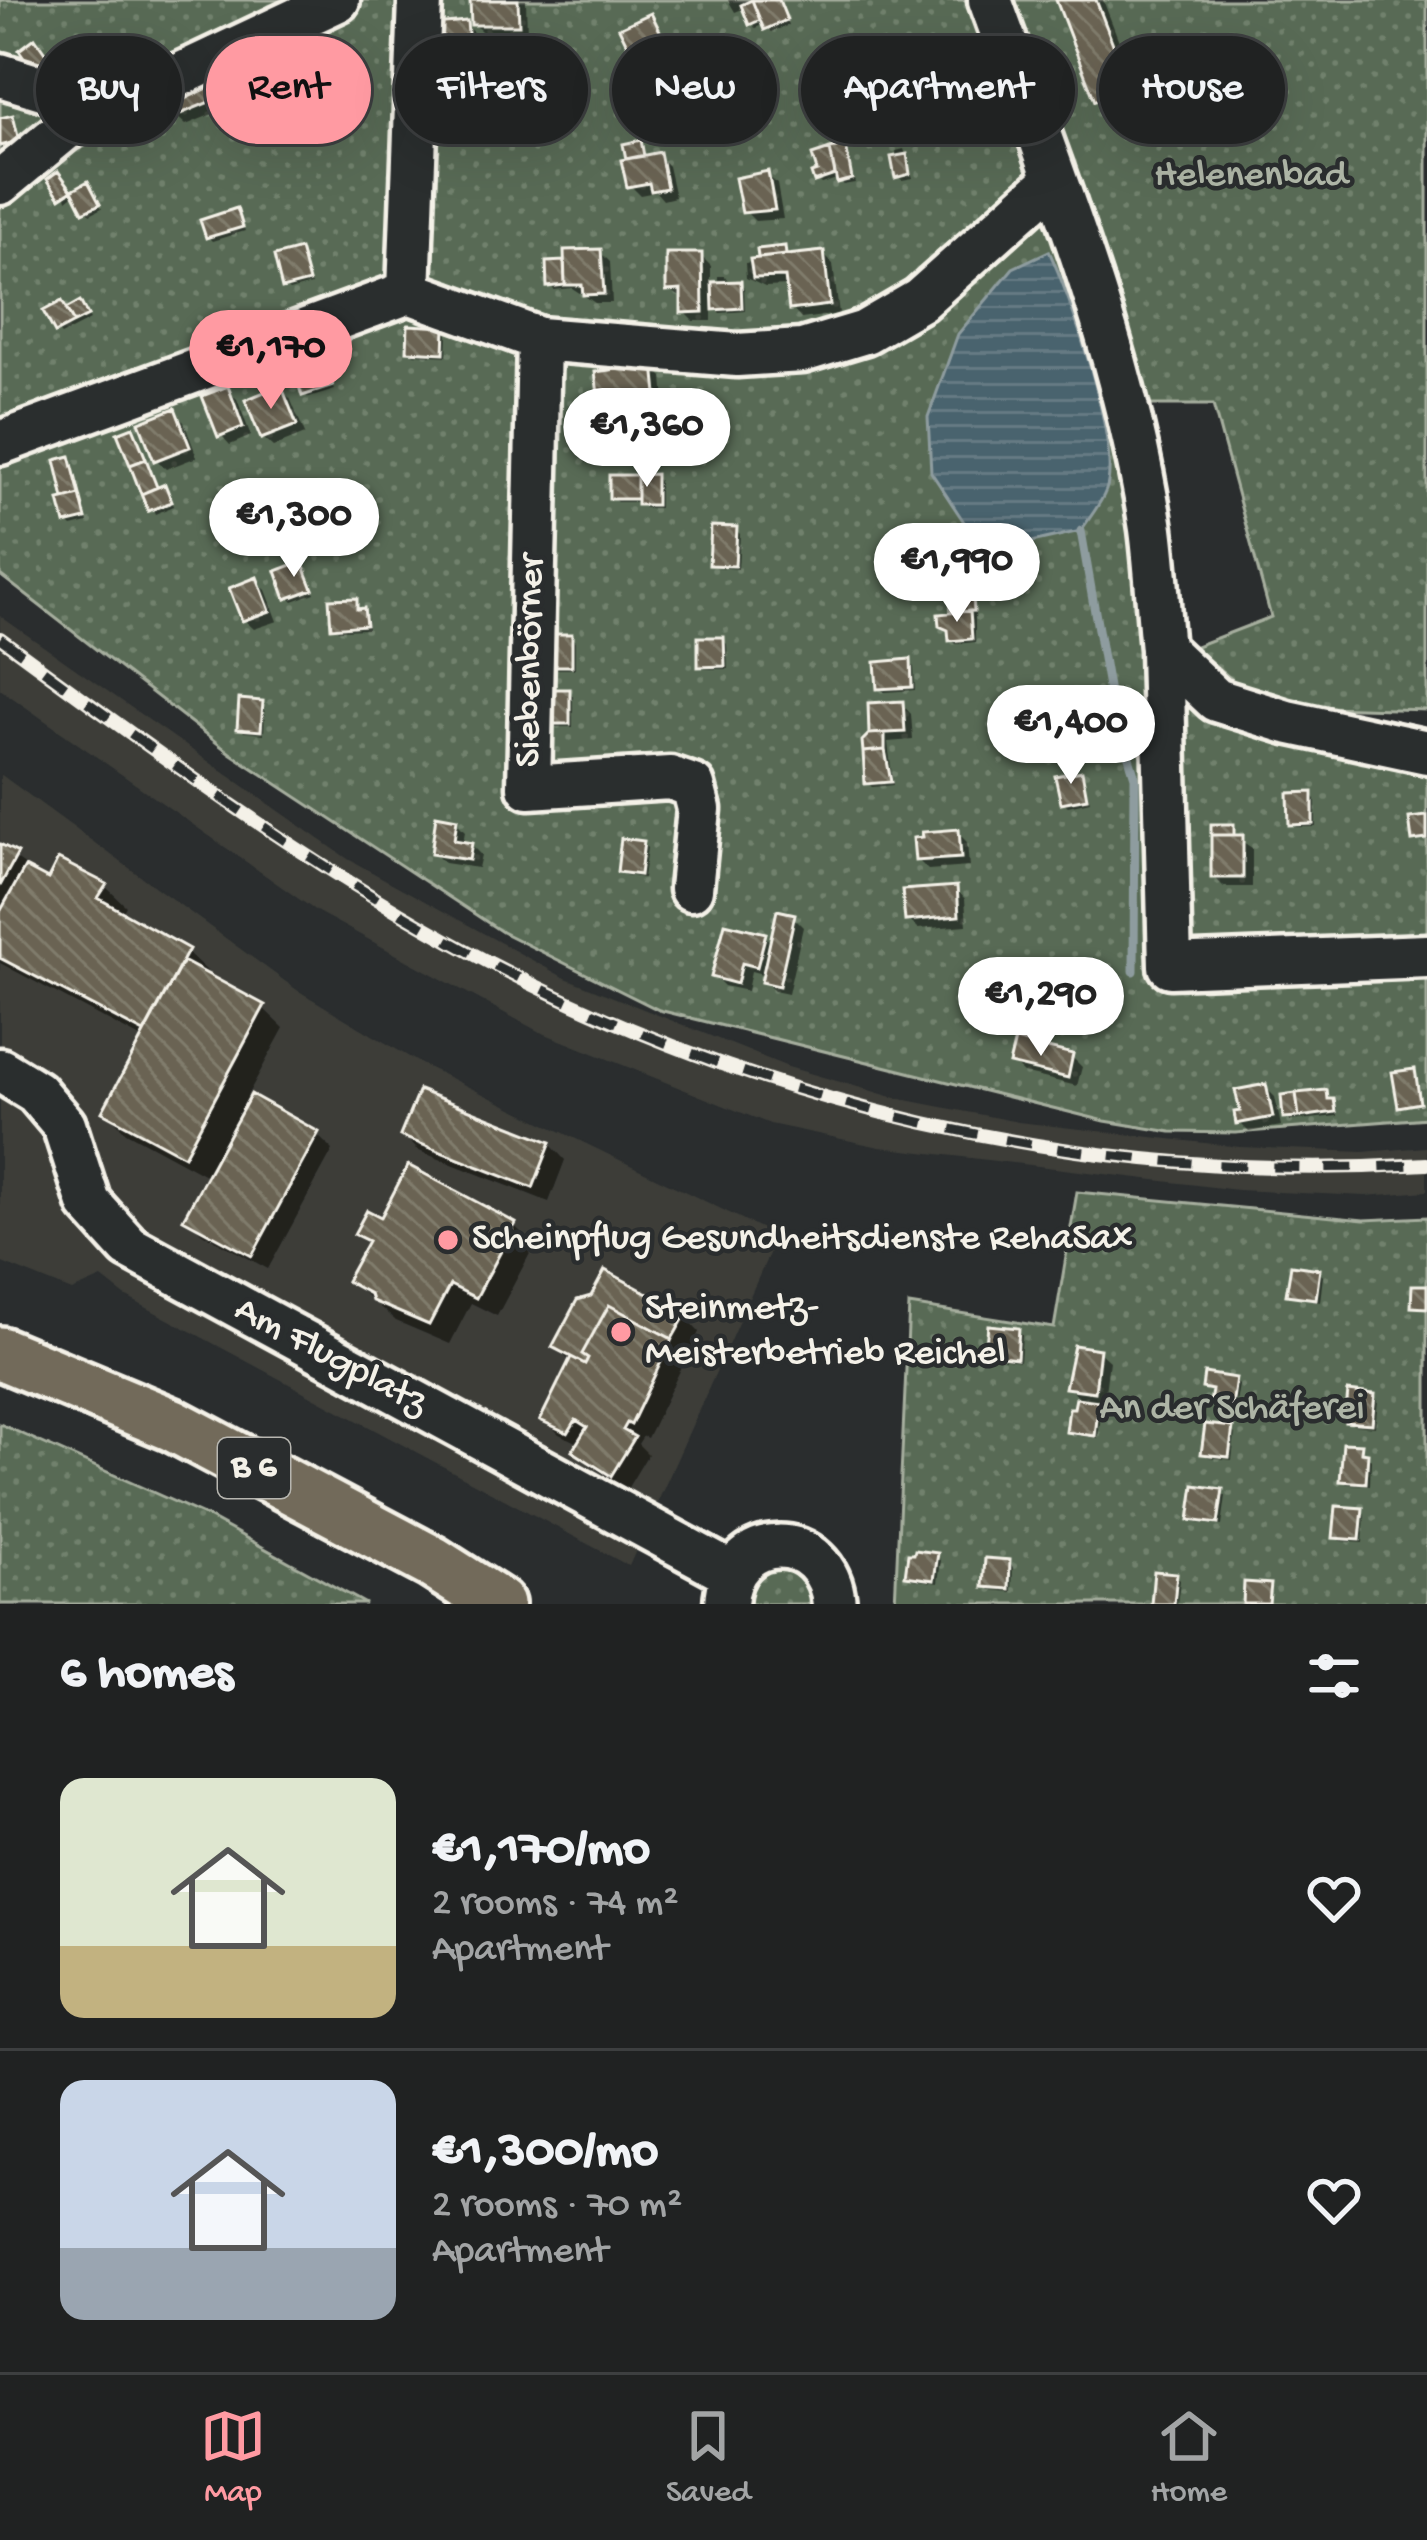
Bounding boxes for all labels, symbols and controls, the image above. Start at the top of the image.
chip: Buy [36,36,182,144]
chip: Rent [206,36,371,144]
chip: Filters [395,36,588,144]
chip: New [612,36,777,144]
chip: Apartment [801,36,1075,144]
chip: House [1099,36,1285,144]
park label: Helenenbad [1154,154,1351,200]
pin: €1,170 [173,310,369,412]
text: €1,170 [216,326,326,372]
pin: €1,360 [549,388,745,490]
text: €1,360 [590,404,704,450]
pin: €1,300 [196,478,392,580]
text: €1,300 [236,494,352,540]
pin: €1,990 [859,523,1055,625]
text: €1,990 [901,539,1013,585]
street label: Siebenbörner [507,551,557,768]
pin: €1,400 [973,685,1169,787]
text: €1,400 [1014,701,1128,747]
pin: €1,290 [943,957,1139,1059]
text: €1,290 [985,973,1097,1019]
place label: Scheinpflug Gesundheitsdienste RehaSax [472,1217,1133,1263]
marker: Scheinpflug Gesundheitsdienste RehaSax [435,1227,461,1253]
place label: Steinmetz- Meisterbetrieb Reichel [645,1287,1006,1378]
street label: Am Flugplatz [226,1288,436,1429]
marker: Steinmetz- Meisterbetrieb Reichel [608,1319,634,1345]
park label: An der Schäferei [1099,1387,1365,1433]
road number: B 6 [218,1438,290,1498]
icon: filters [1301,1643,1367,1709]
text: 6 homes [60,1646,233,1706]
text: €1,170/mo [432,1822,650,1882]
icon: home [156,1826,300,1970]
icon: heart [1301,1865,1367,1931]
text: 2 rooms · 74 m² [432,1882,679,1928]
text: Apartment [432,1928,608,1974]
text: €1,300/mo [432,2124,658,2184]
icon: home [156,2128,300,2272]
icon: heart [1301,2167,1367,2233]
text: 2 rooms · 70 m² [432,2184,682,2230]
text: Apartment [432,2230,608,2276]
tab: Map [200,2403,266,2513]
tab: Saved [666,2403,751,2513]
tab: Home [1151,2403,1227,2513]

